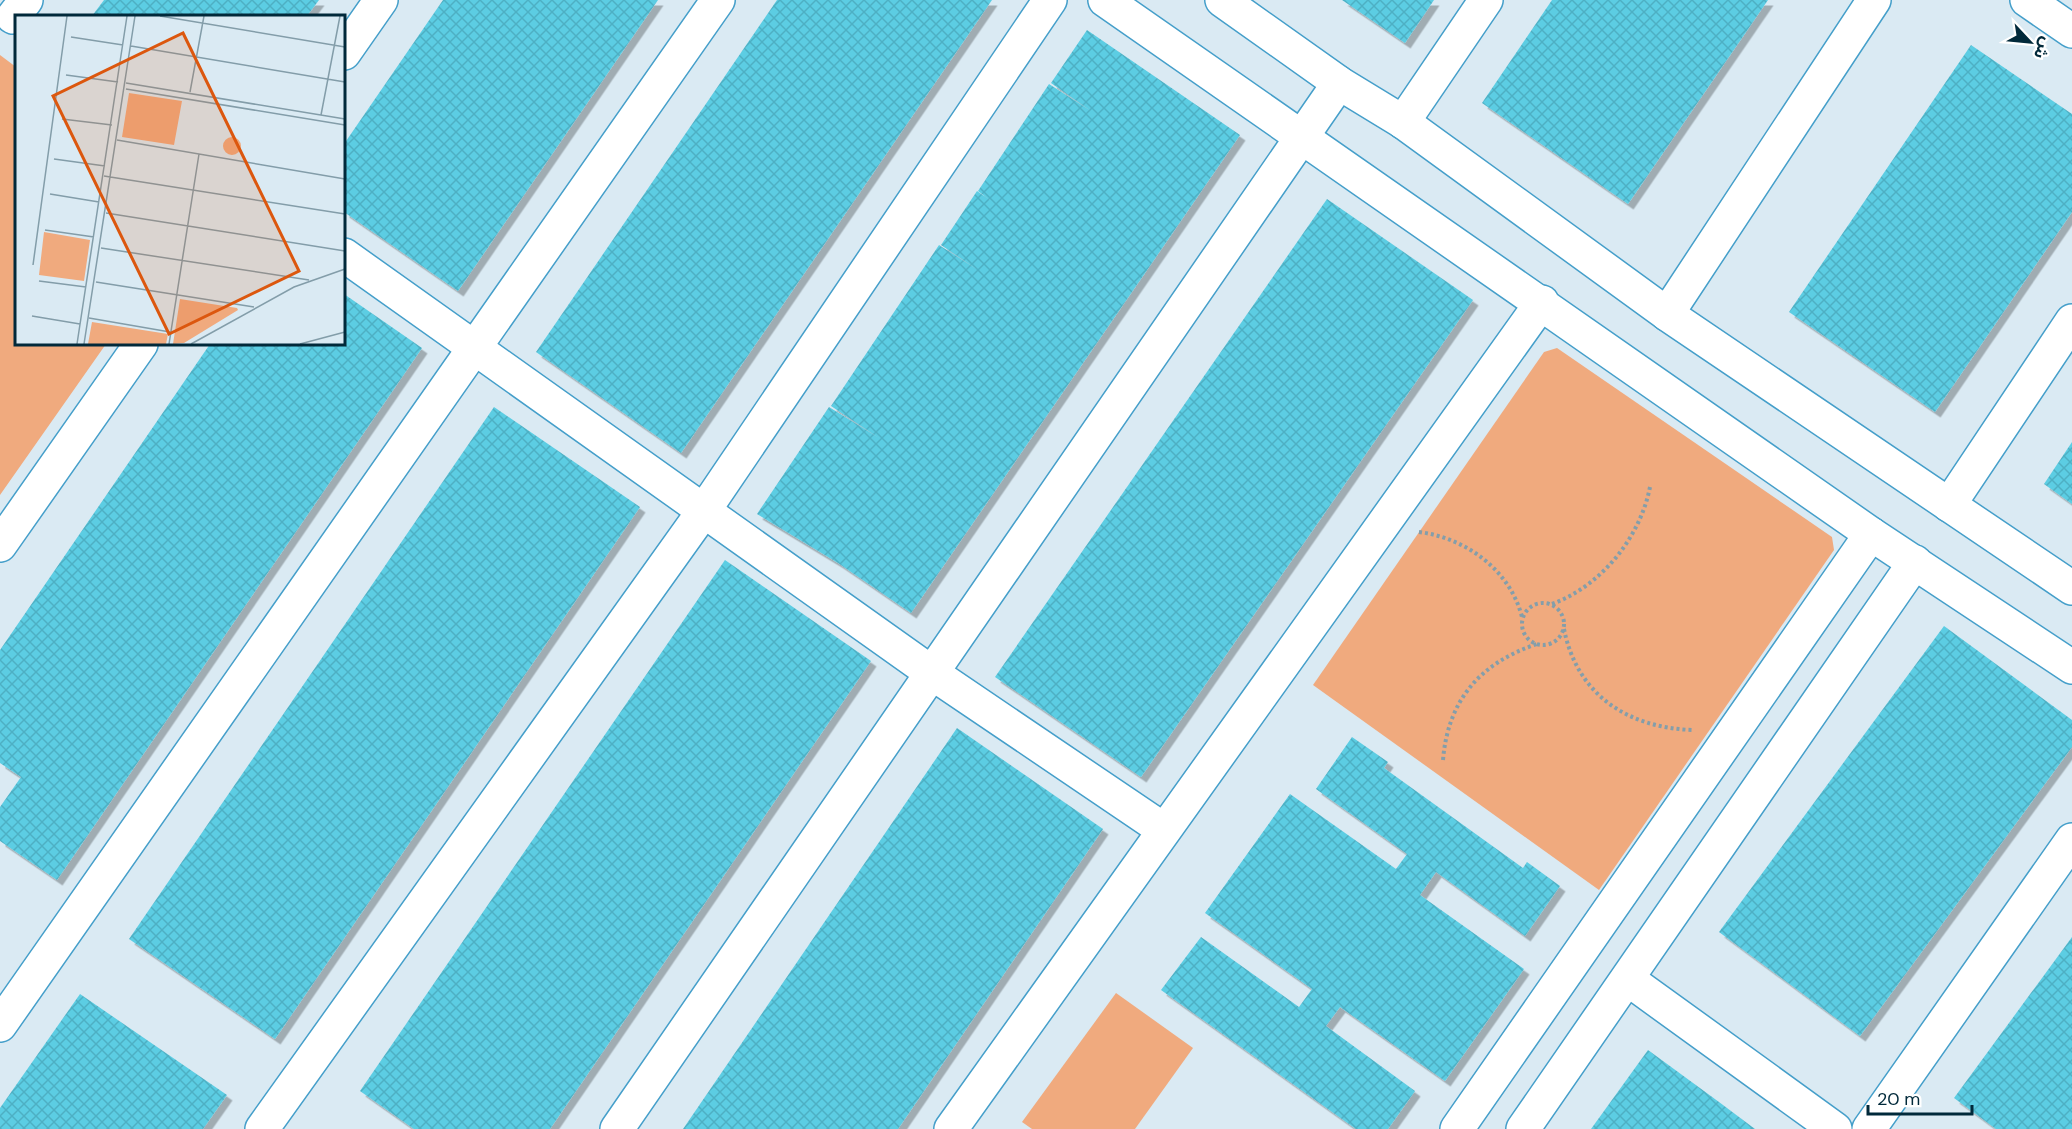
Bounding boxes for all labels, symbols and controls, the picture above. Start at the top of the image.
north arrow [2000,12,2060,72]
inset map [15,15,345,345]
text: ش [2029,34,2057,63]
scale bar [1868,1078,1972,1116]
text: 20 m [1877,1087,1920,1111]

